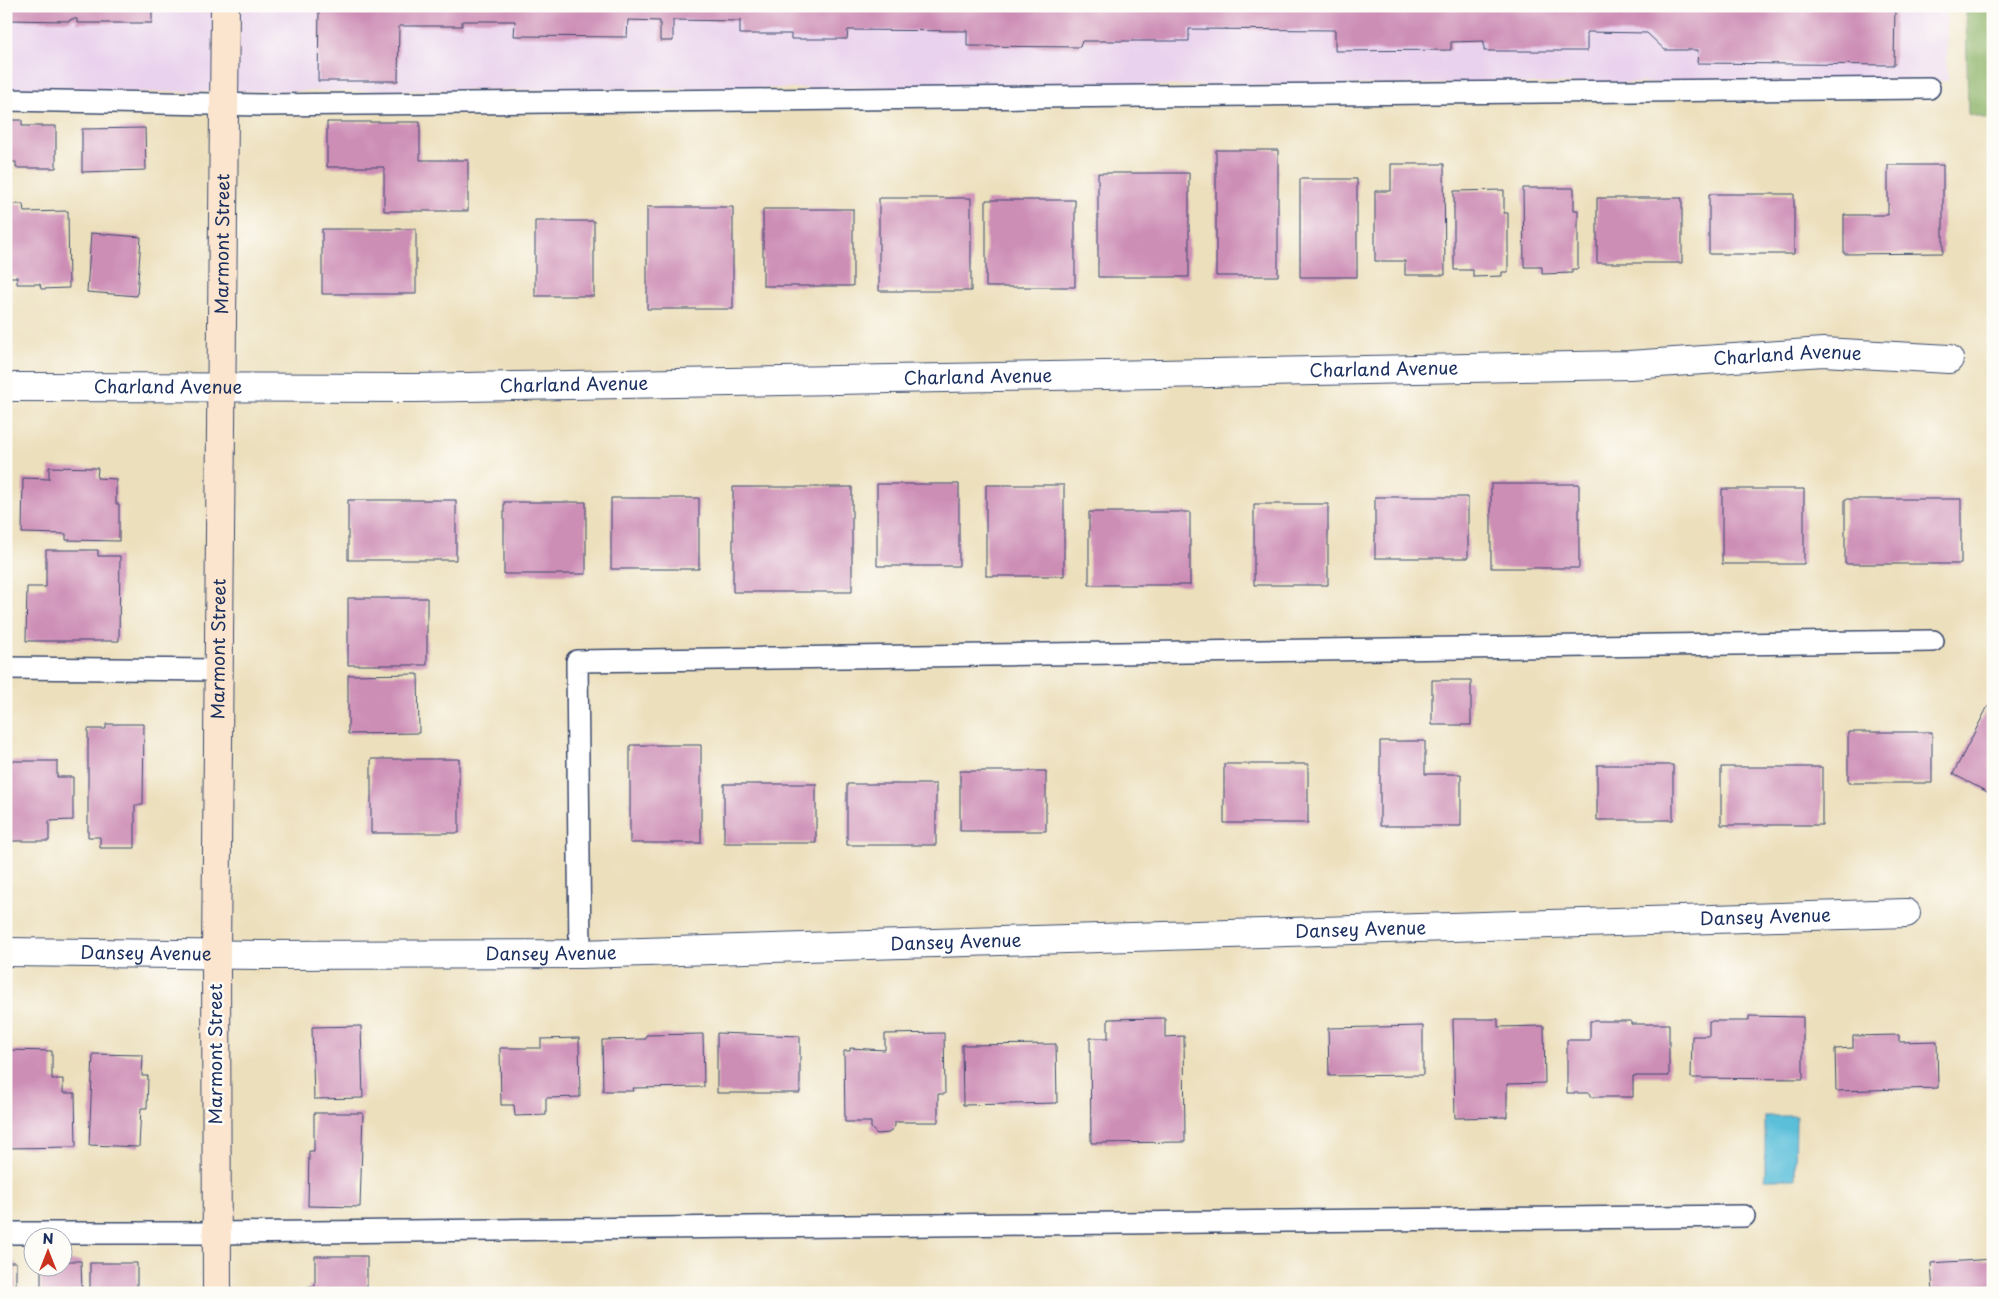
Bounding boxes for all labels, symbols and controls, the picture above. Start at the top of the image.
street label: Marmont Street [207,173,235,315]
street label: Charland Avenue [1712,337,1863,371]
street label: Charland Avenue [1309,353,1459,383]
street label: Charland Avenue [903,361,1053,391]
street label: Charland Avenue [499,369,649,398]
street label: Charland Avenue [94,372,243,400]
street label: Marmont Street [203,578,232,720]
street label: Dansey Avenue [1699,900,1832,931]
street label: Dansey Avenue [1295,913,1427,944]
street label: Dansey Avenue [890,925,1022,956]
street label: Dansey Avenue [80,938,212,966]
street label: Dansey Avenue [485,938,617,966]
street label: Marmont Street [201,984,228,1124]
north arrow [22,1226,72,1276]
text: N [42,1228,54,1249]

